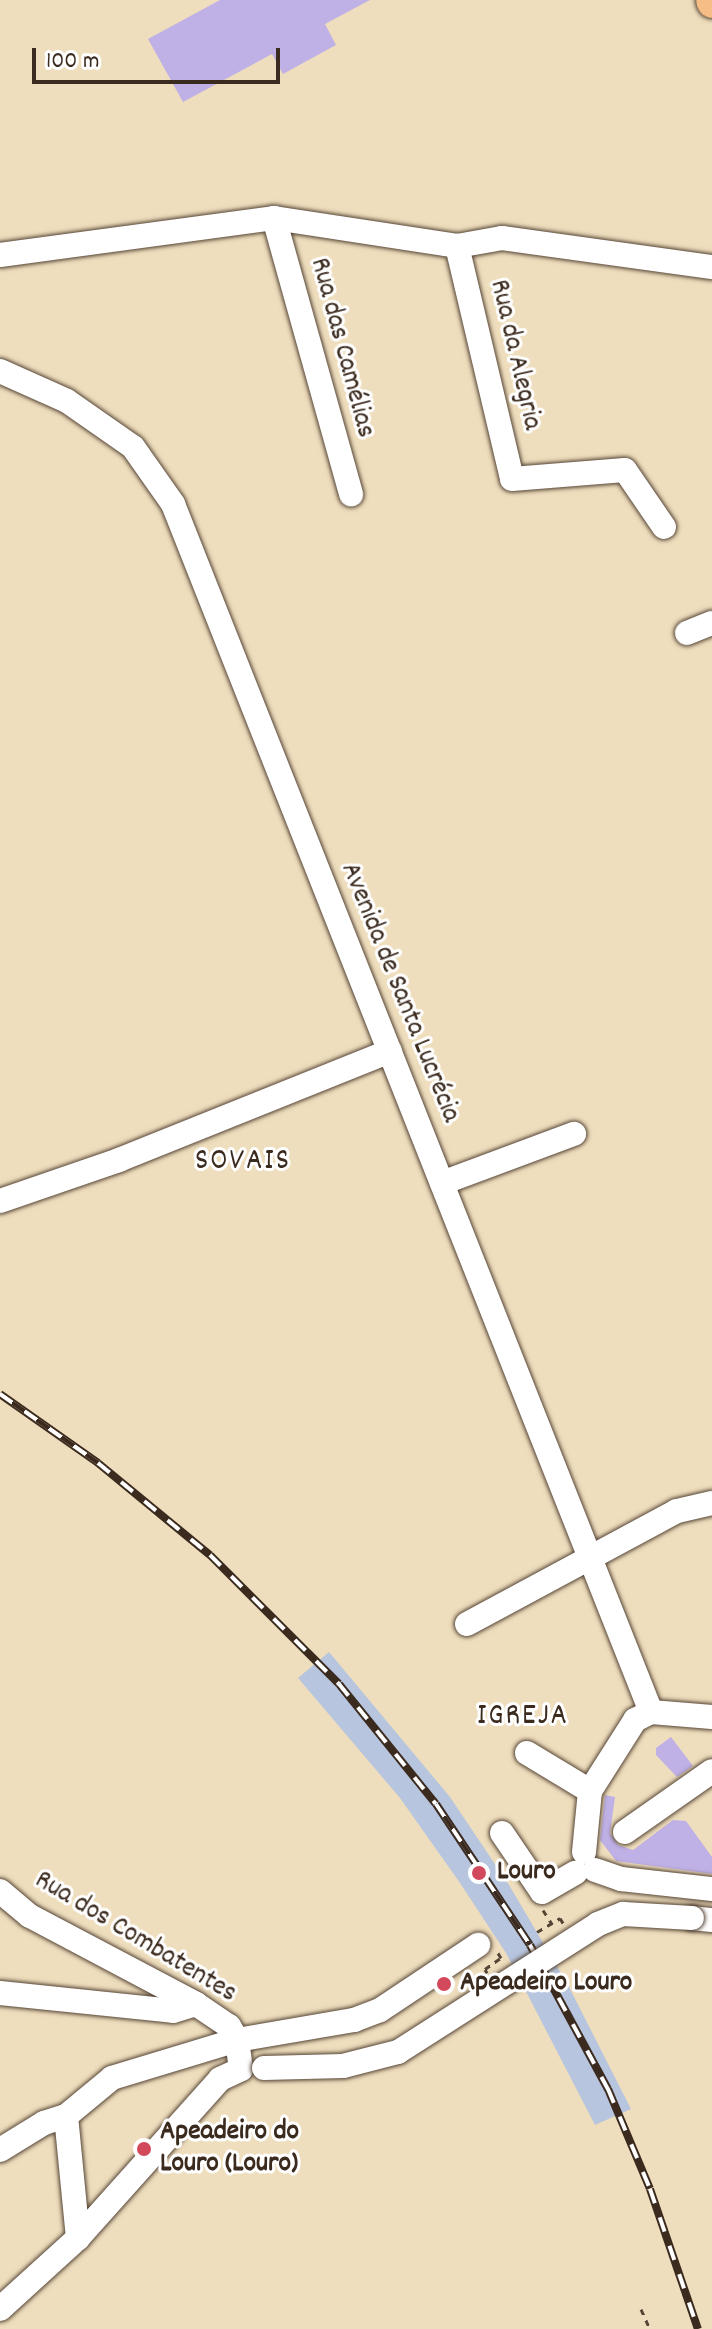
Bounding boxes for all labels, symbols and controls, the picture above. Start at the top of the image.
scale bar [36,32,284,82]
text: 100 m [46,45,99,79]
street label: Rua das Camélias [301,254,381,442]
street label: Rua da Alegria [480,277,548,433]
street label: Avenida de Santa Lucrécia [332,858,466,1128]
district label: SOVAIS [195,1145,291,1181]
district label: IGREJA [477,1700,569,1736]
place label: Louro [497,1856,556,1890]
marker: Louro [468,1862,490,1884]
street label: Rua dos Combatentes [28,1864,242,2012]
place label: Apeadeiro Louro [460,1967,632,2001]
marker: Apeadeiro Louro [435,1975,453,1993]
place label: Apeadeiro do Louro (Louro) [160,2116,299,2182]
marker: Apeadeiro do Louro (Louro) [135,2140,153,2158]

